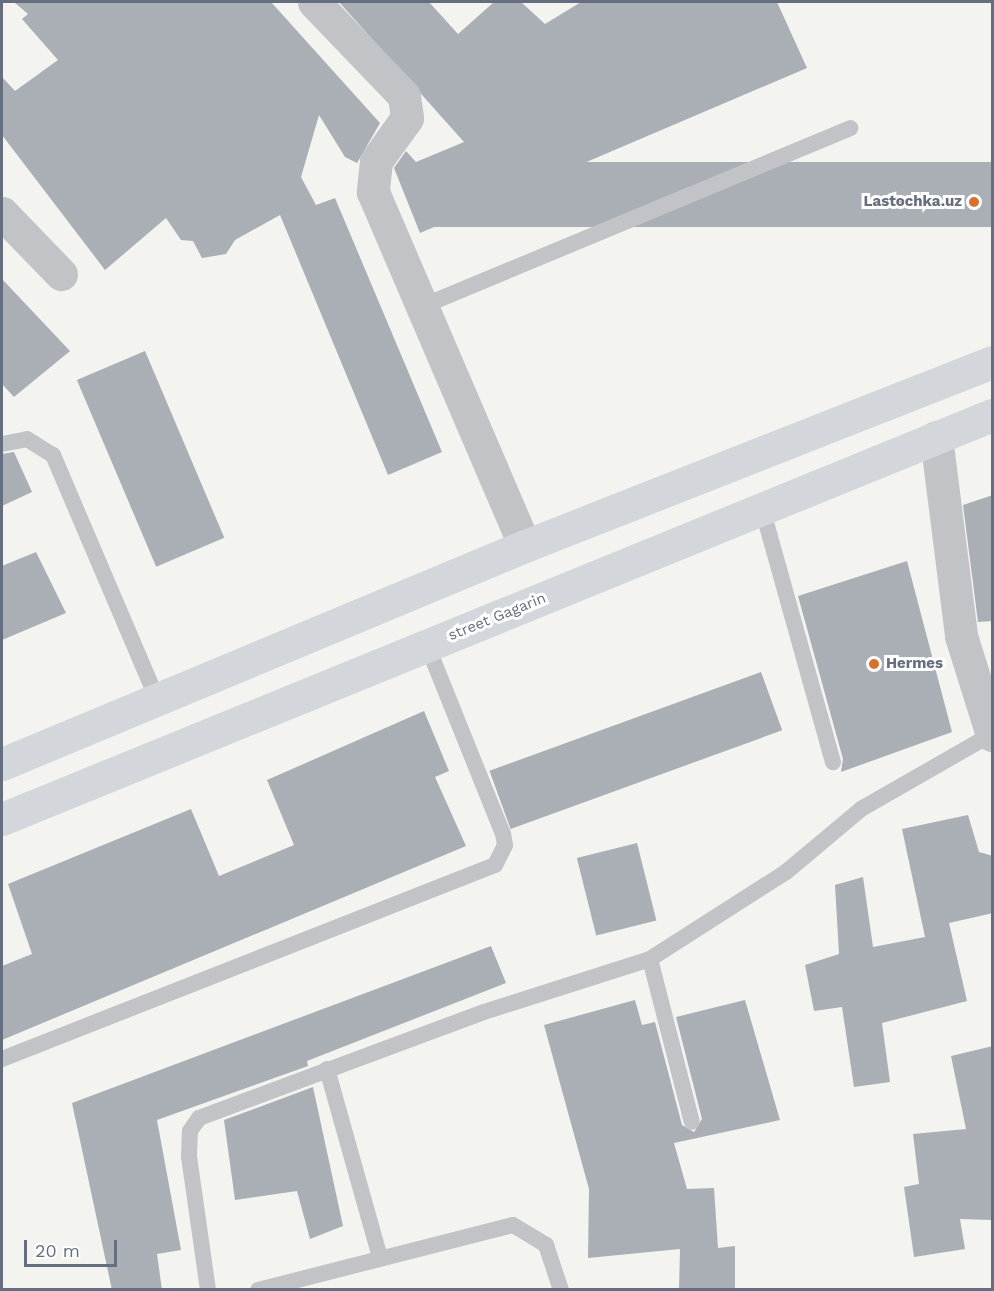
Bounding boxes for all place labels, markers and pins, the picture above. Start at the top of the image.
place label: Lastochka.uz [863,193,962,211]
marker: Lastochka.uz [967,195,981,209]
place label: Hermes [886,655,943,673]
marker: Hermes [867,657,881,671]

